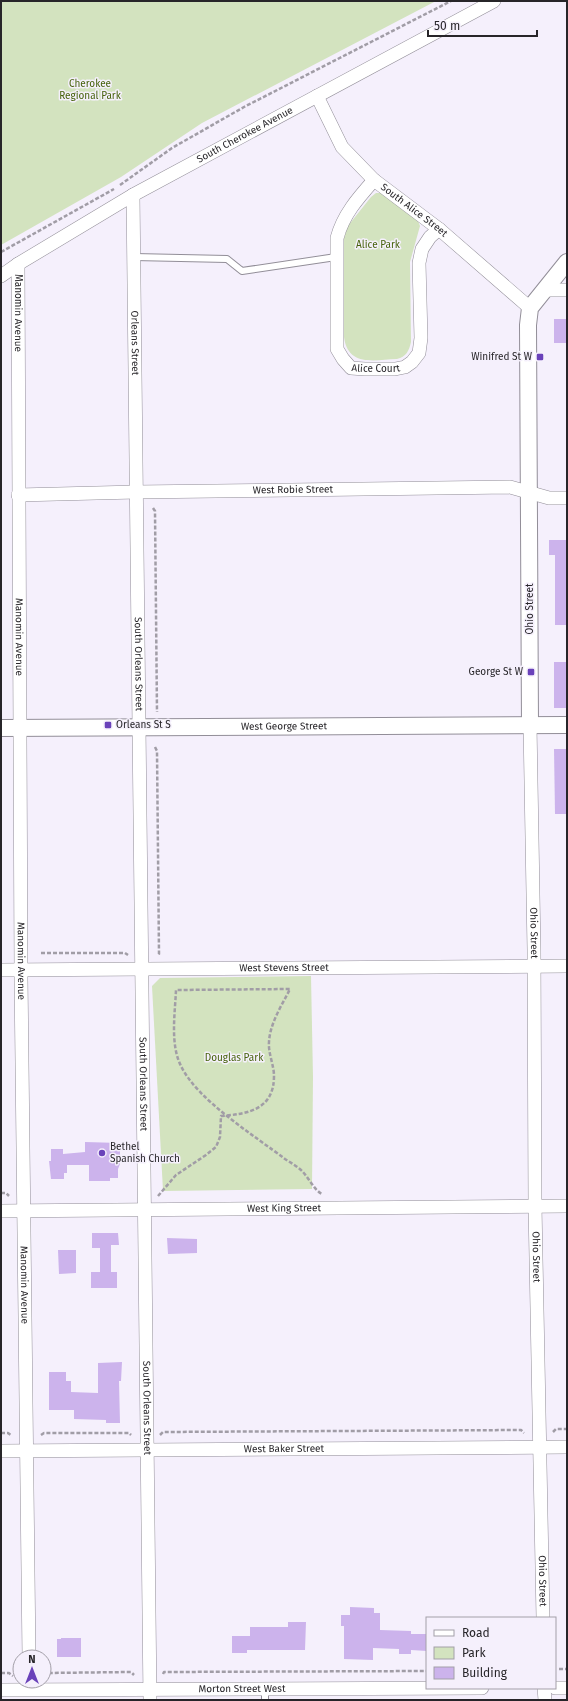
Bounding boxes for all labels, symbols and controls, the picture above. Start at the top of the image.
scale bar [428,12,537,38]
text: 50 m [434,19,460,33]
park label: Cherokee Regional Park [59,78,122,102]
street label: South Cherokee Avenue [195,104,295,166]
street label: South Alice Street [378,181,450,240]
park label: Alice Park [356,239,401,251]
street label: Manomin Avenue [12,274,24,352]
street label: Orleans Street [128,310,141,376]
place label: Winifred St W [471,351,533,363]
marker: Winifred St W [535,352,545,362]
street label: Alice Court [351,362,402,375]
street label: West Robie Street [253,483,334,496]
street label: Ohio Street [524,583,536,635]
street label: Manomin Avenue [13,598,25,676]
street label: South Orleans Street [132,617,145,711]
place label: George St W [469,666,524,678]
marker: George St W [526,667,536,677]
place label: Orleans St S [116,719,171,731]
marker: Orleans St S [103,720,113,730]
street label: West George Street [241,720,328,733]
street label: Ohio Street [527,907,540,959]
street label: Manomin Avenue [15,922,27,1000]
street label: West Stevens Street [239,962,329,974]
street label: South Orleans Street [137,1037,150,1131]
park label: Douglas Park [205,1052,264,1064]
place label: Bethel Spanish Church [110,1141,180,1165]
marker: Bethel Spanish Church [97,1148,107,1158]
street label: West King Street [247,1202,322,1215]
street label: Ohio Street [529,1231,542,1283]
street label: Manomin Avenue [18,1246,31,1324]
street label: South Orleans Street [140,1361,153,1455]
street label: West Baker Street [244,1443,325,1455]
street label: Ohio Street [536,1555,549,1607]
legend [426,1617,556,1689]
text: Road [462,1626,490,1640]
text: Park [462,1646,486,1660]
north arrow [12,1649,52,1689]
text: N [28,1653,36,1666]
text: Building [462,1666,508,1680]
street label: Morton Street West [198,1683,286,1695]

